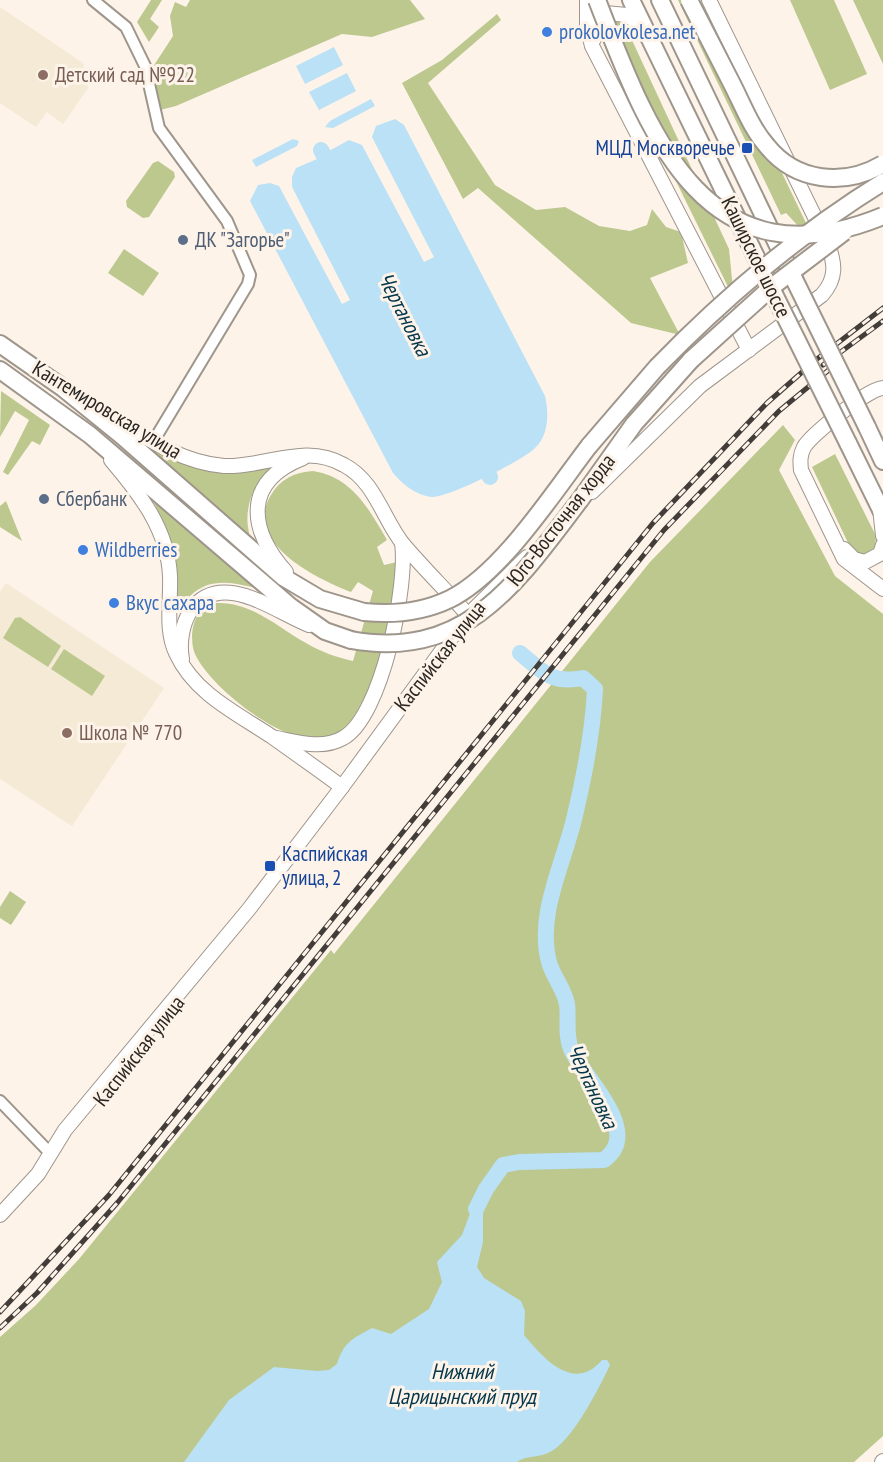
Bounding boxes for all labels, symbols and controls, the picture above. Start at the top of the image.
place label: prokolovkolesa.net [559,18,696,45]
marker: prokolovkolesa.net [540,25,554,39]
place label: Детский сад №922 [55,61,195,88]
marker: Детский сад №922 [36,68,50,82]
place label: МЦД Москворечье [596,134,735,161]
marker: МЦД Москворечье [740,141,754,155]
street label: Каширское шоссе [715,192,797,322]
place label: ДК "Загорье" [195,226,290,253]
marker: ДК "Загорье" [176,233,190,247]
water label: Чертановка [372,267,438,362]
street label: Кантемировская улица [28,354,187,465]
street label: Юго-Восточная хорда [501,448,621,591]
place label: Сбербанк [56,485,127,512]
marker: Сбербанк [37,492,51,506]
place label: Wildberries [95,536,177,563]
marker: Wildberries [76,543,90,557]
place label: Вкус сахара [126,589,214,616]
street label: Каспийская улица [388,595,491,717]
marker: Вкус сахара [107,596,121,610]
place label: Школа № 770 [79,719,182,746]
marker: Школа № 770 [60,726,74,740]
place label: Каспийская улица, 2 [282,840,368,891]
marker: Каспийская улица, 2 [263,859,277,873]
street label: Каспийская улица [87,990,190,1112]
water label: Чертановка [561,1039,625,1134]
water label: Нижний Царицынский пруд [388,1357,537,1410]

